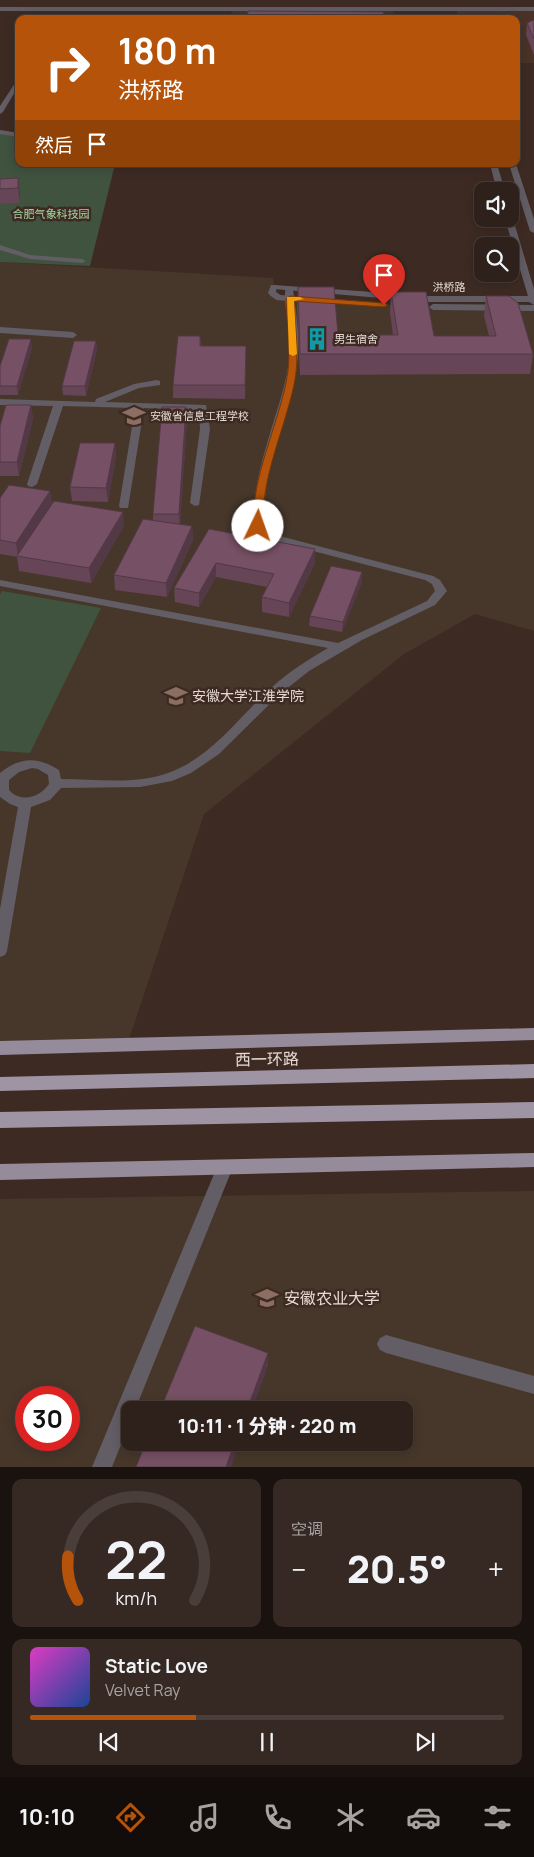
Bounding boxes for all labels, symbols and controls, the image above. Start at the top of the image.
text: 180 m [118,27,216,75]
icon: right [35,35,100,100]
text: 洪桥路 [118,75,184,105]
icon: arrive [83,130,111,158]
text: 然后 [35,132,73,158]
map controls [474,182,519,282]
button: sound [474,182,519,227]
park label: 合肥气象科技园 [13,206,90,221]
button: search [474,237,519,282]
pin [363,254,405,305]
icon: arrive [370,261,398,289]
street label: 洪桥路 [433,279,466,294]
building icon: 男生宿舍 [304,326,330,352]
place label: 男生宿舍 [334,331,378,346]
school or university icon: 安徽省信息工程学校 [121,403,147,429]
place label: 安徽省信息工程学校 [150,408,249,423]
position arrow [231,499,283,551]
school or university icon: 安徽大学江淮学院 [163,683,189,709]
place label: 安徽大学江淮学院 [192,686,304,705]
street label: 西一环路 [235,1047,299,1071]
school or university icon: 安徽农业大学 [254,1285,280,1311]
place label: 安徽农业大学 [284,1287,380,1309]
speed limit sign: 30 [15,1386,80,1451]
text: 10:11 · 1 分钟 · 220 m [178,1413,356,1439]
text: 空调 [291,1518,323,1540]
text: 22 [106,1524,167,1595]
text: 20.5° [347,1542,447,1594]
text: − [291,1550,306,1588]
text: + [488,1550,504,1588]
text: km/h [116,1586,157,1610]
text: Static Love [105,1653,208,1679]
text: Velvet Ray [105,1679,181,1701]
icon: previous [95,1728,123,1756]
icon: pause [253,1728,281,1756]
icon: next [411,1728,439,1756]
icon: directions [113,1800,148,1835]
icon: music [187,1800,222,1835]
icon: phone [260,1800,295,1835]
icon: climate [333,1800,368,1835]
icon: car [406,1800,441,1835]
icon: filters [480,1800,515,1835]
text: 10:10 [19,1802,75,1832]

